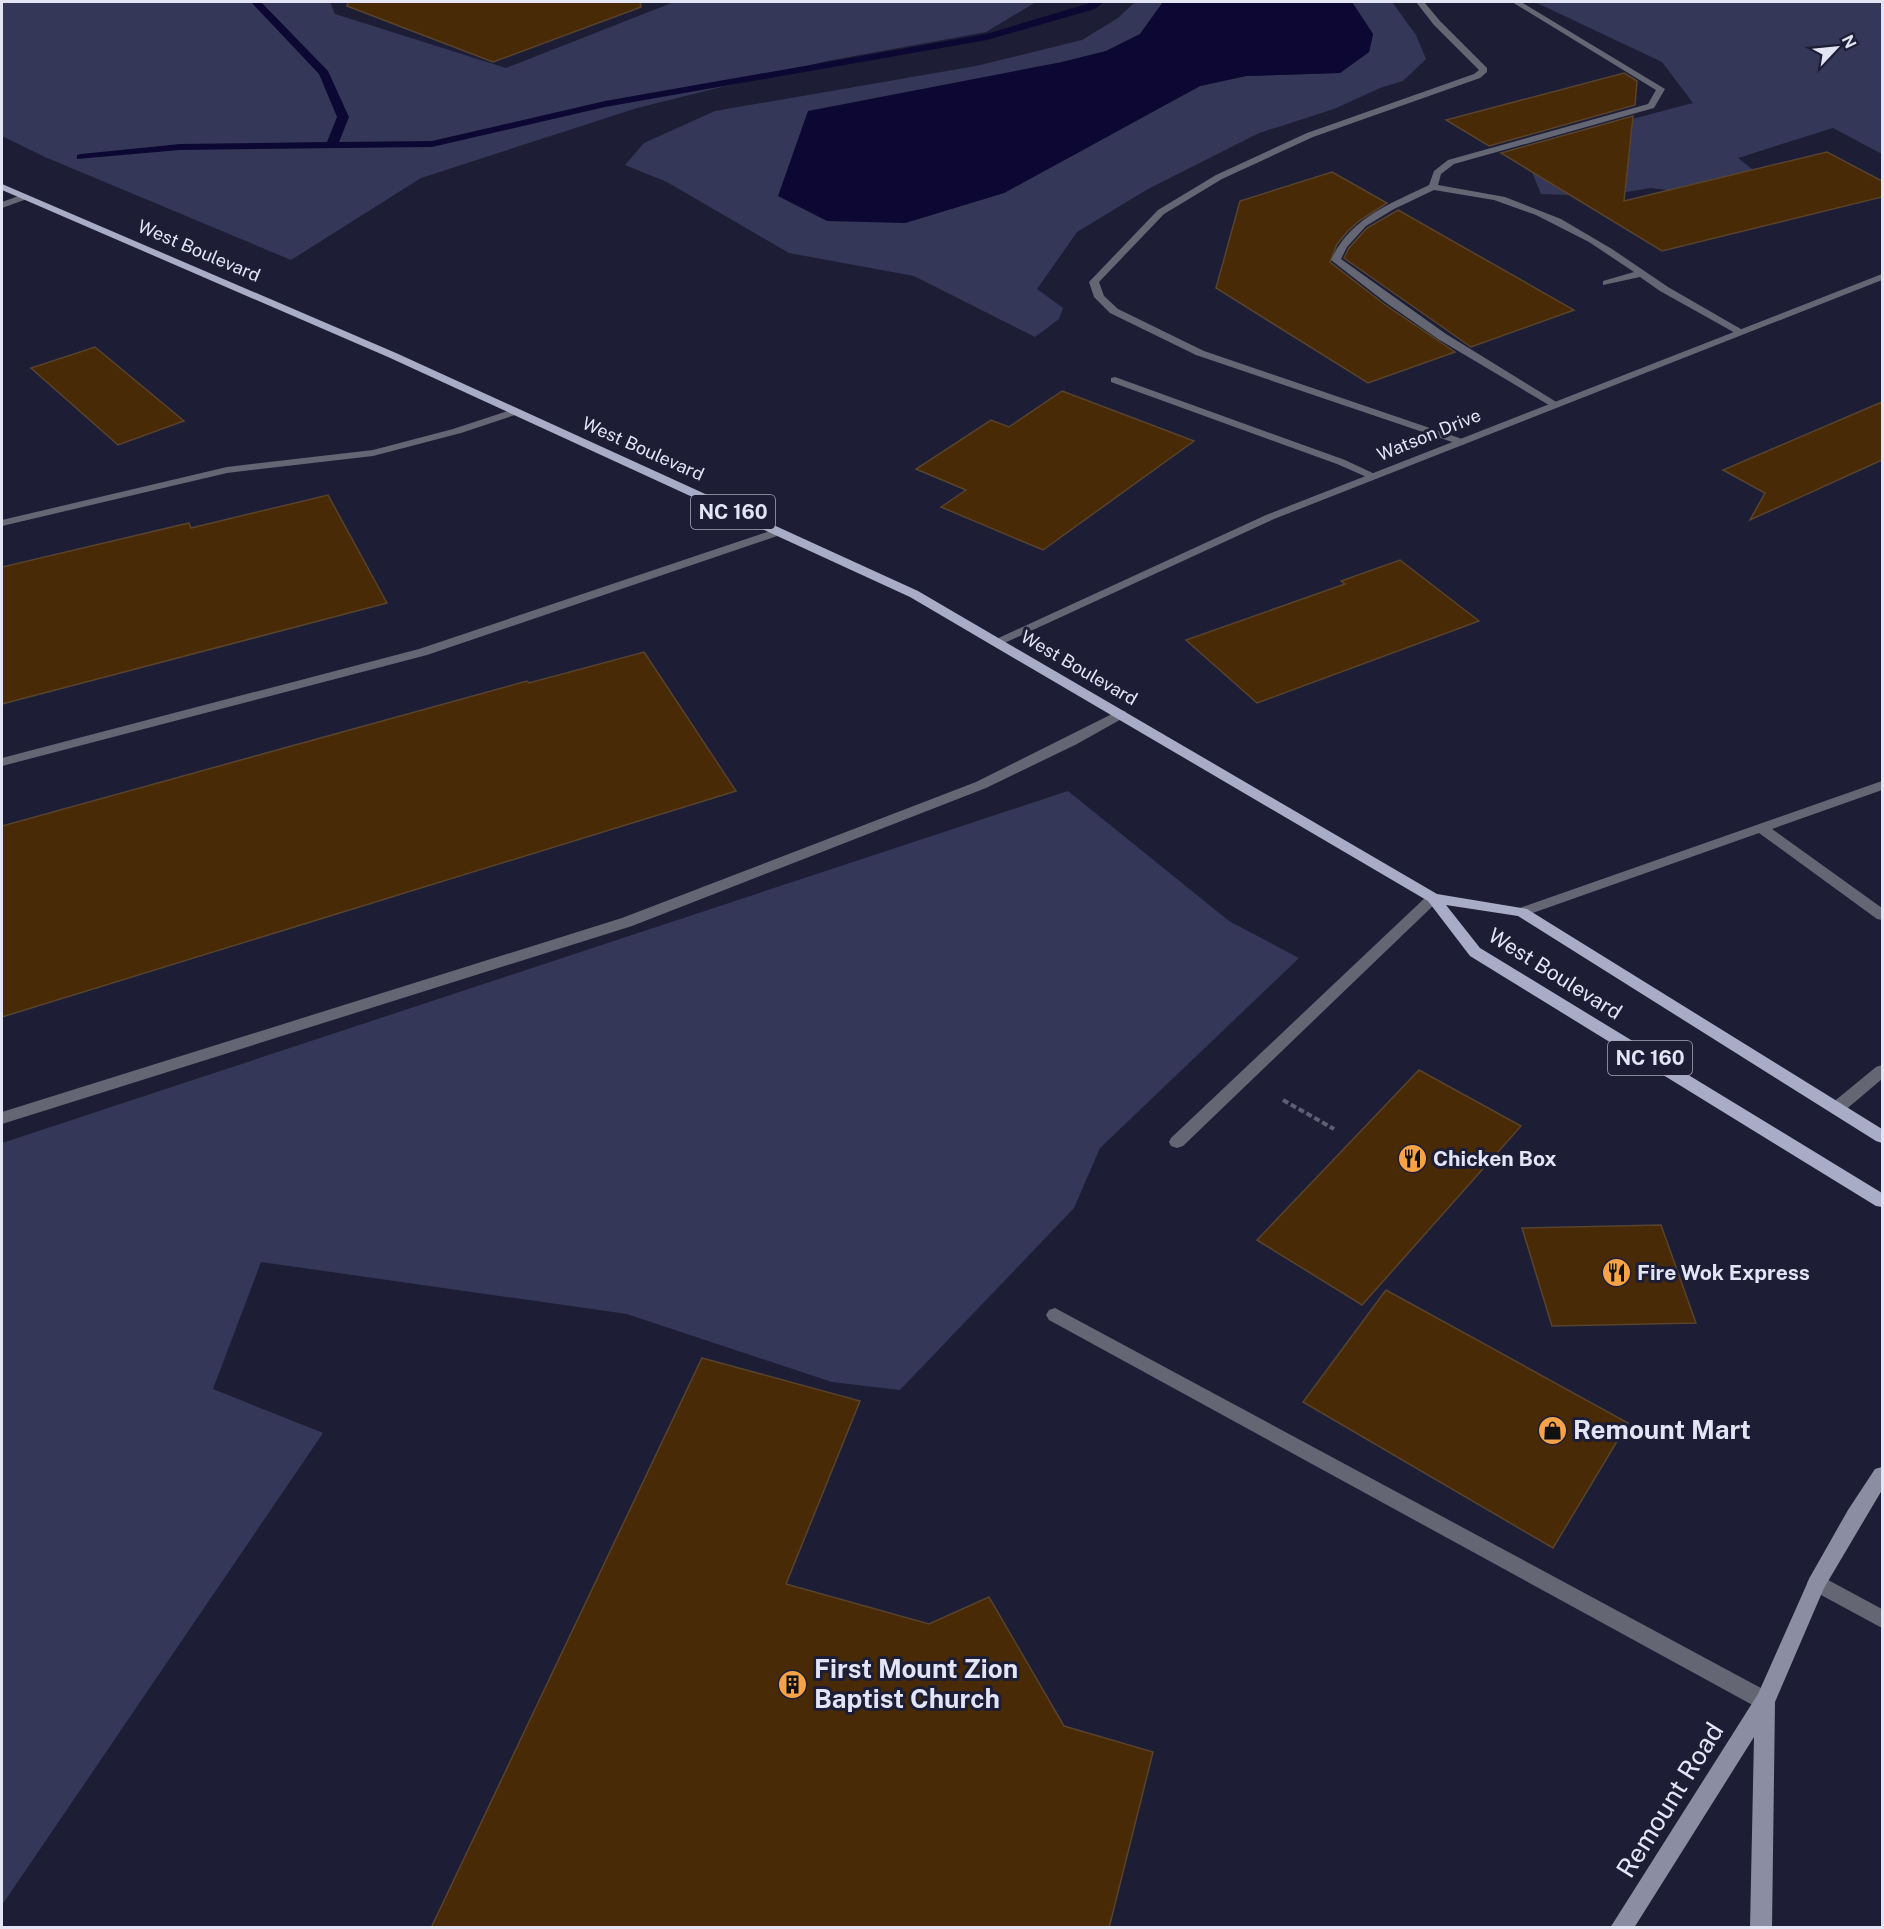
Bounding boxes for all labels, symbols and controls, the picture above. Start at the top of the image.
north arrow [1806,18,1866,78]
text: N [1838,32,1860,51]
street label: West Boulevard [135,215,264,286]
street label: Watson Drive [1374,404,1484,465]
street label: West Boulevard [579,412,707,485]
road number: NC 160 [691,495,775,529]
street label: West Boulevard [1017,626,1141,709]
street label: West Boulevard [1484,922,1627,1025]
road number: NC 160 [1608,1041,1692,1075]
restaurant icon: Chicken Box [1396,1143,1428,1175]
place label: Chicken Box [1433,1146,1557,1171]
restaurant icon: Fire Wok Express [1600,1257,1632,1289]
place label: Fire Wok Express [1637,1260,1810,1285]
shop icon: Remount Mart [1536,1414,1568,1446]
place label: Remount Mart [1573,1414,1751,1445]
place label: First Mount Zion Baptist Church [814,1653,1018,1714]
building icon: First Mount Zion Baptist Church [777,1668,809,1700]
street label: Remount Road [1610,1717,1730,1883]

